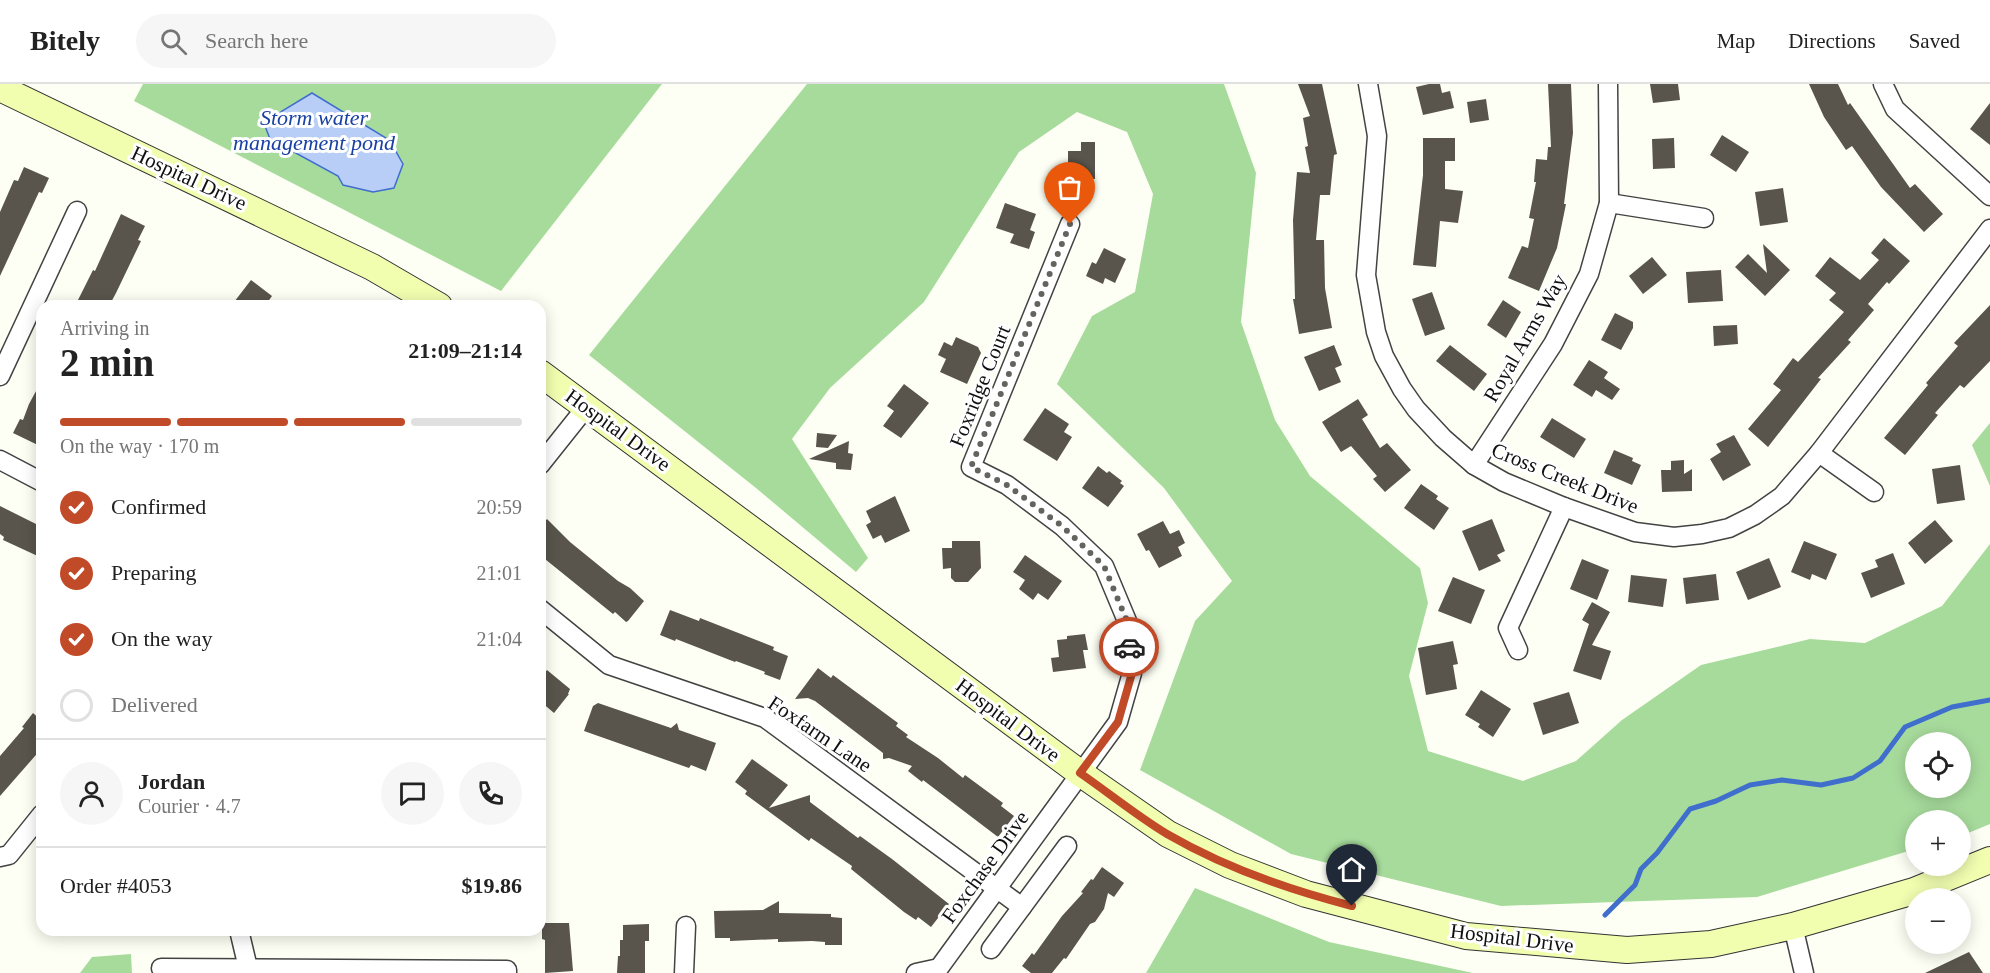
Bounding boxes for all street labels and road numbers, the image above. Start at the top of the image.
street label: Hospital Drive [128,141,250,215]
street label: Royal Arms Way [1479,269,1572,406]
street label: Foxridge Court [945,322,1015,450]
street label: Hospital Drive [561,384,675,476]
street label: Cross Creek Drive [1488,438,1642,518]
street label: Hospital Drive [951,673,1065,767]
street label: Foxfarm Lane [764,691,876,777]
street label: Foxchase Drive [936,806,1034,928]
street label: Hospital Drive [1449,919,1575,957]

